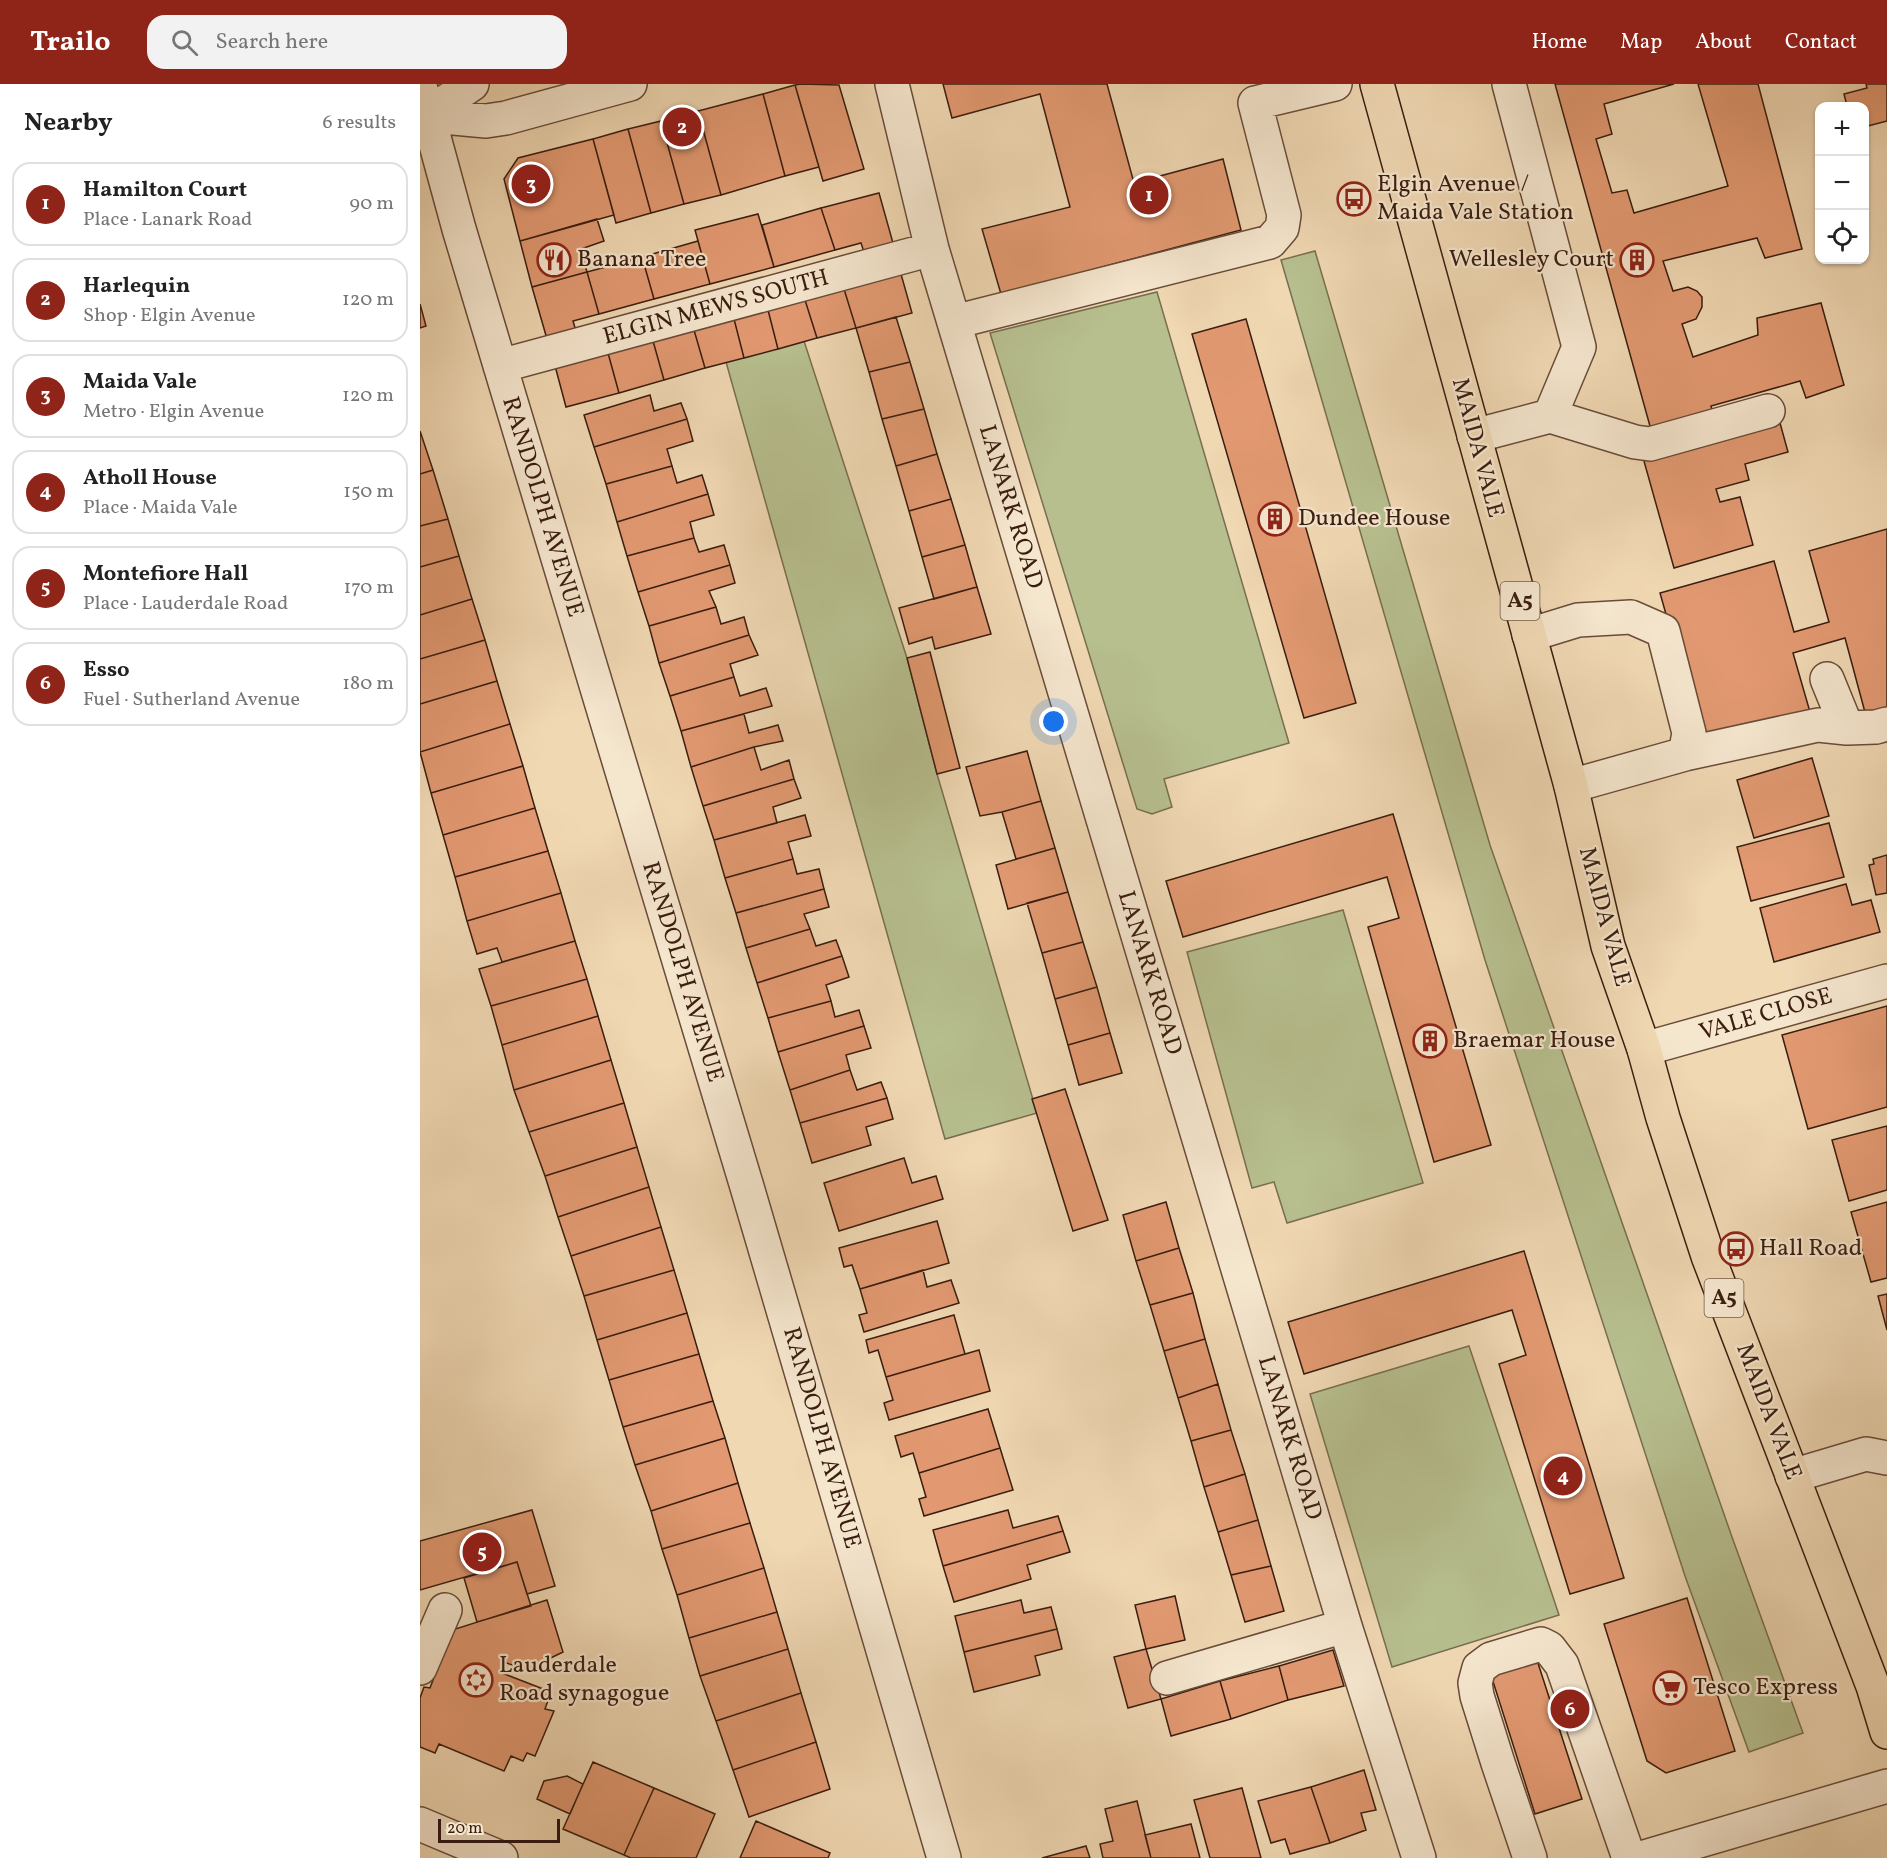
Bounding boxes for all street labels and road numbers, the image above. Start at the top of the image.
street label: ELGIN MEWS SOUTH [599,261,833,355]
street label: MAIDA VALE [1442,374,1512,522]
street label: RANDOLPH AVENUE [492,393,592,621]
street label: LANARK ROAD [969,421,1051,593]
road number: A5 [1500,582,1540,620]
street label: MAIDA VALE [1569,843,1639,991]
street label: RANDOLPH AVENUE [632,858,732,1086]
street label: LANARK ROAD [1108,887,1190,1059]
street label: VALE CLOSE [1695,980,1837,1050]
road number: A5 [1704,1279,1744,1317]
street label: RANDOLPH AVENUE [773,1323,869,1553]
street label: MAIDA VALE [1726,1339,1810,1485]
street label: LANARK ROAD [1248,1352,1330,1524]

